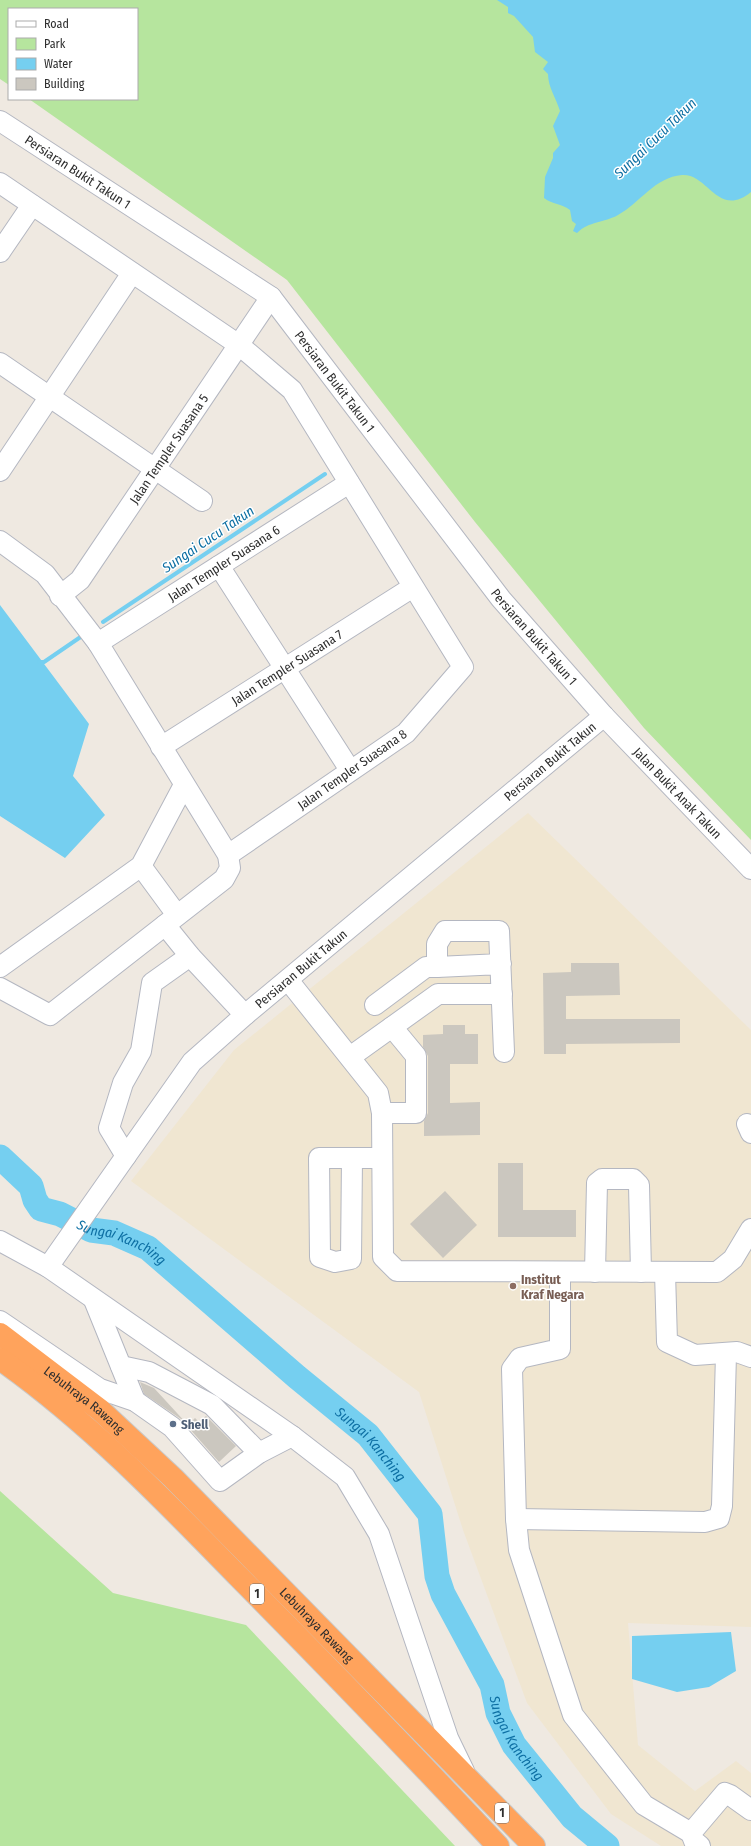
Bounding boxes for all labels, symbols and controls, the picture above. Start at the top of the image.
legend [8,8,138,100]
text: Road [44,17,69,31]
text: Park [44,37,66,51]
text: Water [44,57,73,71]
text: Building [44,77,85,91]
water label: Sungai Cucu Takun [610,95,700,183]
street label: Persiaran Bukit Takun 1 [22,132,133,212]
street label: Persiaran Bukit Takun 1 [292,328,378,435]
street label: Jalan Templer Suasana 5 [127,391,211,507]
water label: Sungai Cucu Takun [158,502,258,577]
street label: Jalan Templer Suasana 6 [165,522,283,605]
street label: Persiaran Bukit Takun 1 [488,586,580,688]
street label: Jalan Templer Suasana 7 [229,627,345,708]
street label: Persiaran Bukit Takun [501,719,599,804]
street label: Jalan Templer Suasana 8 [295,726,410,813]
street label: Jalan Bukit Anak Takun [630,744,725,842]
street label: Persiaran Bukit Takun [252,926,350,1011]
water label: Sungai Kanching [73,1216,169,1269]
place label: Institut Kraf Negara [521,1272,585,1302]
marker: Institut Kraf Negara [508,1281,518,1291]
street label: Lebuhraya Rawang [41,1363,128,1437]
water label: Sungai Kanching [331,1403,409,1485]
place label: Shell [181,1417,209,1432]
marker: Shell [168,1419,178,1429]
road number: 1 [250,1584,264,1604]
street label: Lebuhraya Rawang [277,1585,357,1666]
water label: Sungai Kanching [485,1693,547,1784]
road number: 1 [495,1803,509,1823]

